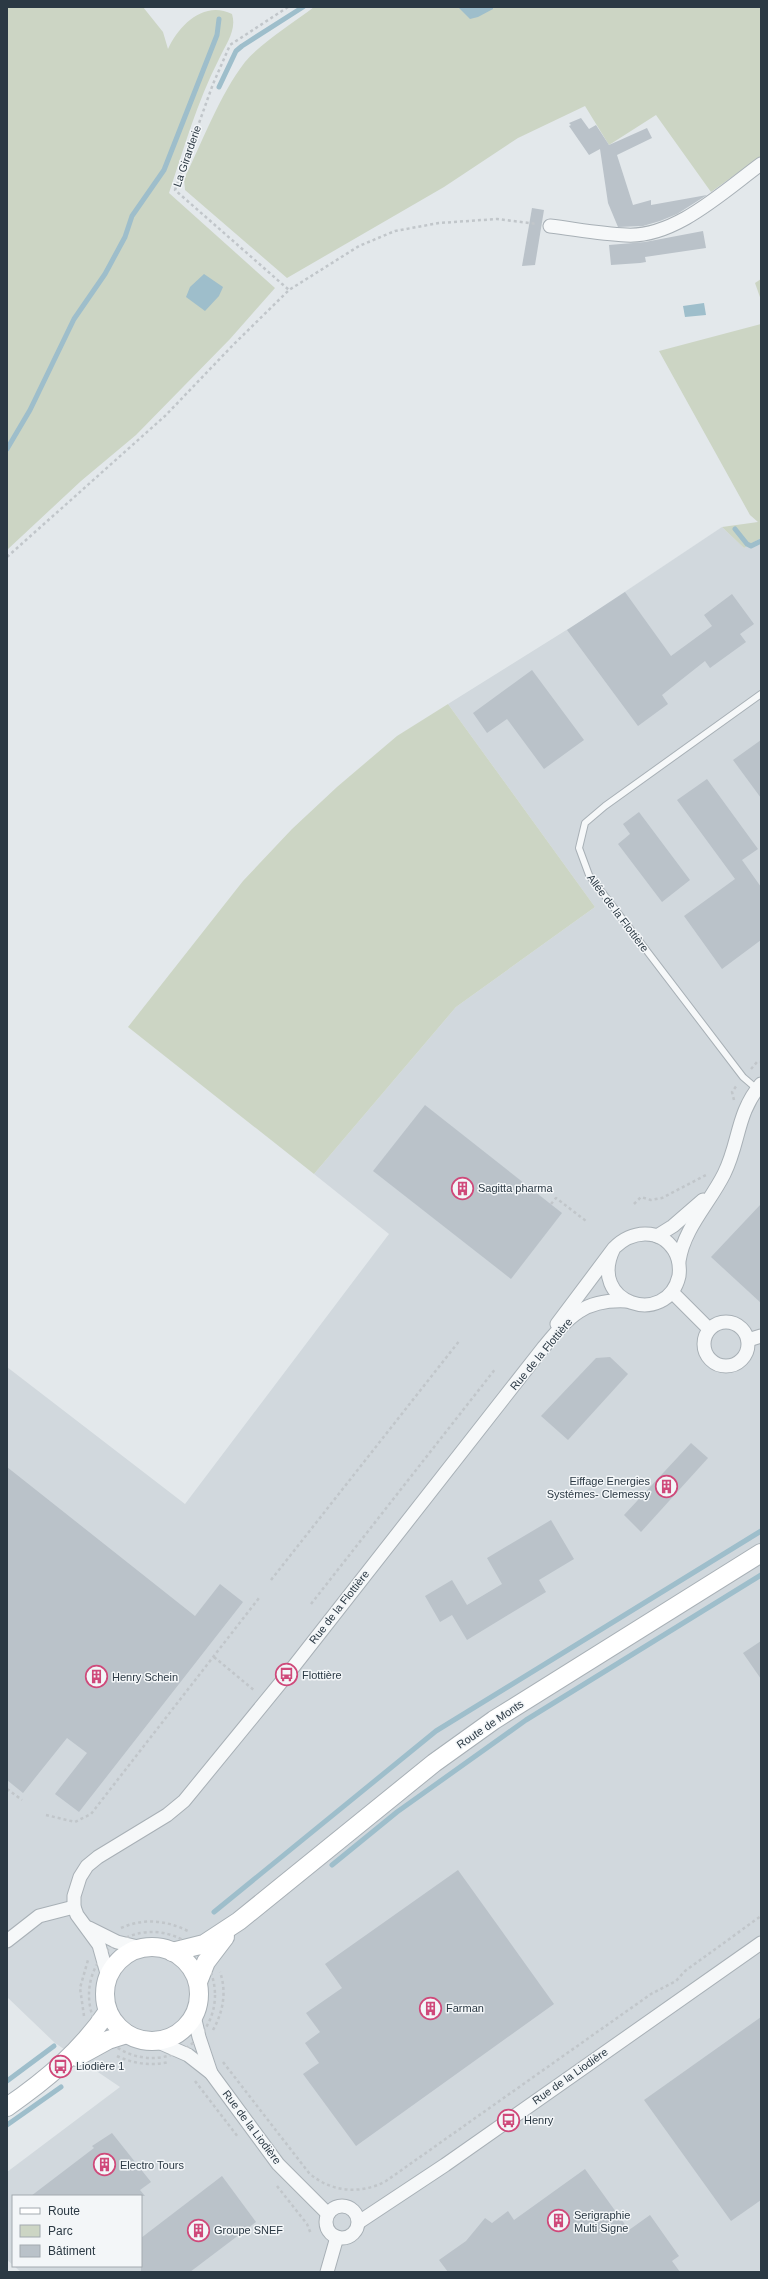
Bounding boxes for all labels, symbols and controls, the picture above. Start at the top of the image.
street label: La Girarderie [171,124,203,188]
street label: Allée de la Flottière [585,872,651,954]
building icon: Sagitta pharma [449,1175,475,1201]
place label: Sagitta pharma [478,1182,553,1194]
street label: Rue de la Flottière [508,1316,574,1392]
building icon: Eiffage Energies Systémes- Clemessy [653,1474,679,1500]
place label: Eiffage Energies Systémes- Clemessy [547,1475,651,1500]
street label: Rue de la Flottière [307,1568,371,1646]
bus stop icon: Flottière [274,1662,300,1688]
building icon: Henry Schein [83,1664,109,1690]
place label: Flottière [302,1669,342,1681]
place label: Henry Schein [112,1671,178,1683]
street label: Route de Monts [454,1697,526,1751]
building icon: Farman [417,1995,443,2021]
place label: Farman [446,2002,484,2014]
street label: Rue de la Liodière [530,2045,610,2107]
bus stop icon: Liodière 1 [48,2053,74,2079]
place label: Liodière 1 [76,2060,124,2072]
street label: Rue de la Liodière [220,2088,284,2166]
bus stop icon: Henry [496,2107,522,2133]
place label: Henry [524,2114,554,2126]
building icon: Electro Tours [91,2152,117,2178]
place label: Electro Tours [120,2159,184,2171]
legend [12,2195,142,2267]
text: Route [48,2204,80,2218]
building icon: Serigraphie Multi Signe [545,2208,571,2234]
place label: Serigraphie Multi Signe [574,2209,630,2234]
building icon: Groupe SNEF [185,2217,211,2243]
text: Parc [48,2224,73,2238]
place label: Groupe SNEF [214,2224,283,2236]
text: Bâtiment [48,2244,96,2258]

